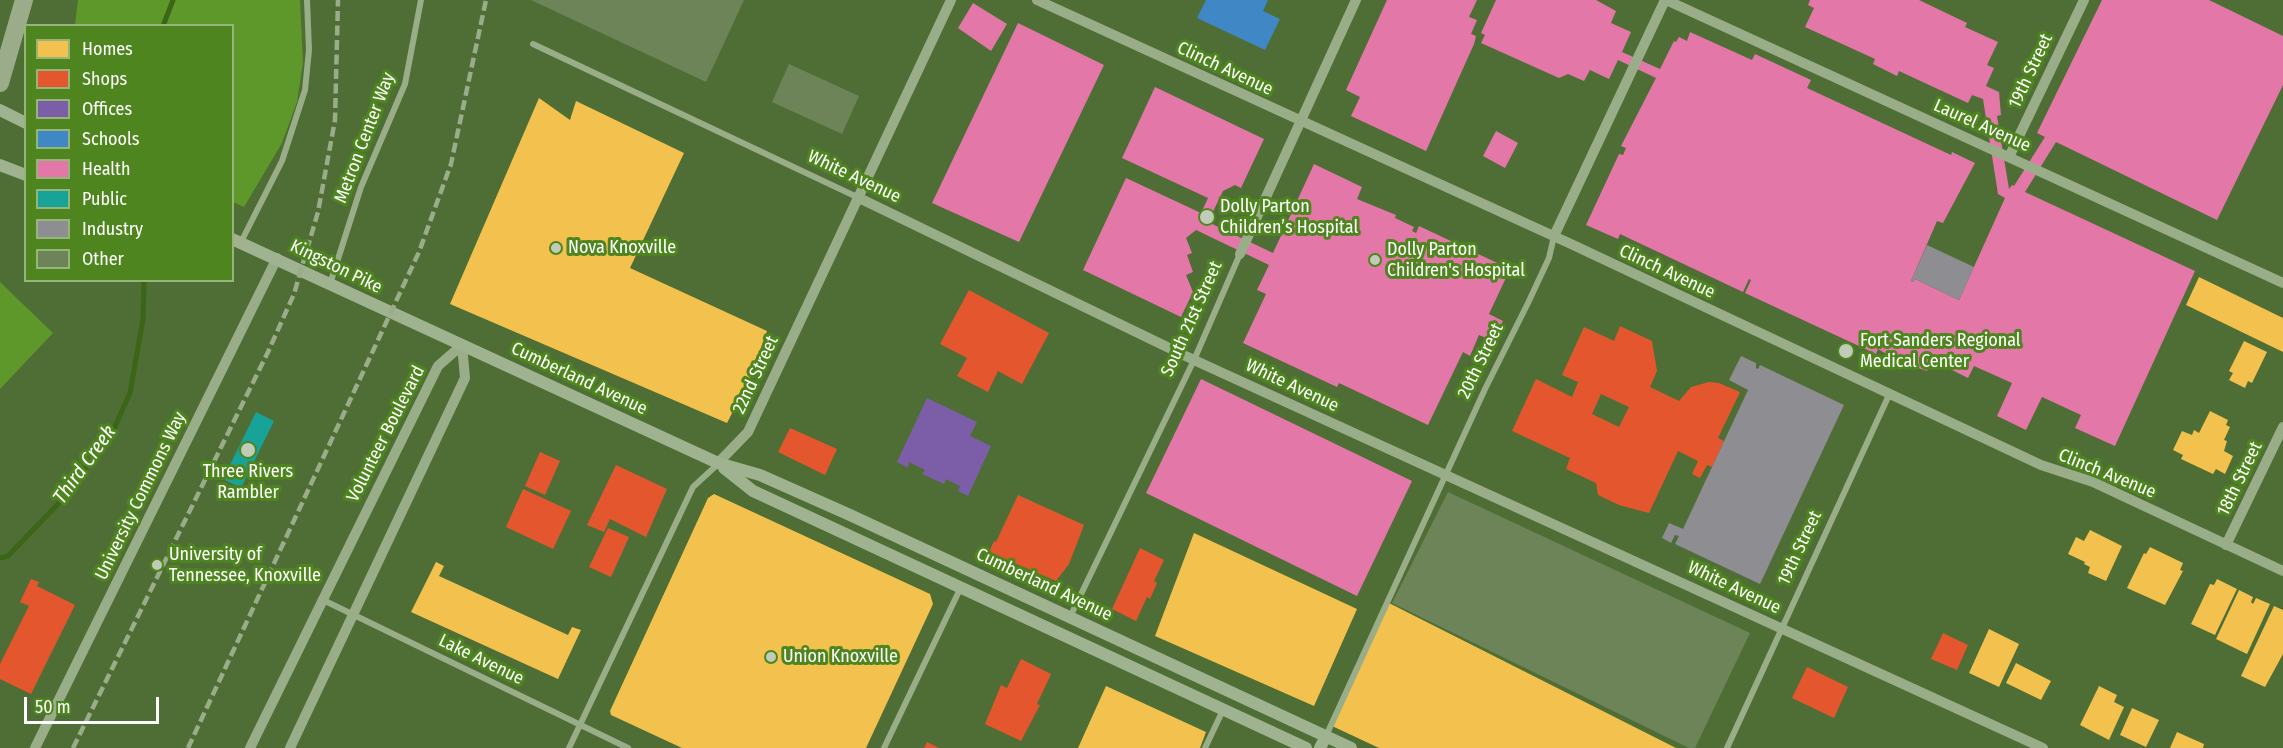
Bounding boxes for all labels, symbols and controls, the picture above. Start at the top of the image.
legend [24,24,234,282]
street label: 19th Street [2004,30,2058,112]
street label: Clinch Avenue [1174,37,1276,101]
text: Homes [82,38,133,60]
text: Shops [82,68,127,90]
street label: Metron Center Way [330,70,400,206]
street label: Laurel Avenue [1930,95,2034,157]
text: Offices [82,98,132,120]
text: Schools [82,128,140,150]
street label: White Avenue [804,146,904,208]
text: Health [82,158,130,180]
text: Public [82,188,127,210]
place label: Dolly Parton Children’s Hospital [1220,196,1358,238]
marker: Dolly Parton Children’s Hospital [1198,208,1216,226]
text: Industry [82,218,143,240]
street label: Kingston Pike [287,235,385,299]
place label: Nova Knoxville [568,237,676,259]
place label: Dolly Parton Children's Hospital [1387,239,1525,282]
street label: Clinch Avenue [1616,240,1718,304]
marker: Nova Knoxville [549,241,563,255]
text: Other [82,248,124,270]
marker: Dolly Parton Children's Hospital [1368,253,1382,267]
street label: South 21st Street [1157,258,1227,380]
street label: 20th Street [1453,320,1509,402]
place label: Fort Sanders Regional Medical Center [1860,330,2021,372]
street label: 22nd Street [729,333,783,417]
street label: Cumberland Avenue [507,338,651,420]
marker: Fort Sanders Regional Medical Center [1837,342,1855,360]
street label: White Avenue [1242,355,1342,417]
street label: Volunteer Boulevard [342,362,430,506]
street label: University Commons Way [91,409,191,583]
water label: Third Creek [48,421,122,509]
street label: 18th Street [2213,438,2267,520]
marker: Three Rivers Rambler [239,441,257,459]
street label: Clinch Avenue [2055,445,2159,503]
place label: Three Rivers Rambler [203,461,293,504]
street label: 19th Street [1773,507,1827,589]
place label: University of Tennessee, Knoxville [169,544,321,586]
street label: Cumberland Avenue [972,544,1116,626]
street label: White Avenue [1684,557,1784,619]
marker: University of Tennessee, Knoxville [150,558,164,572]
street label: Lake Avenue [435,630,527,690]
place label: Union Knoxville [783,646,898,668]
marker: Union Knoxville [764,650,778,664]
scale bar [27,685,162,723]
text: 50 m [35,696,71,718]

